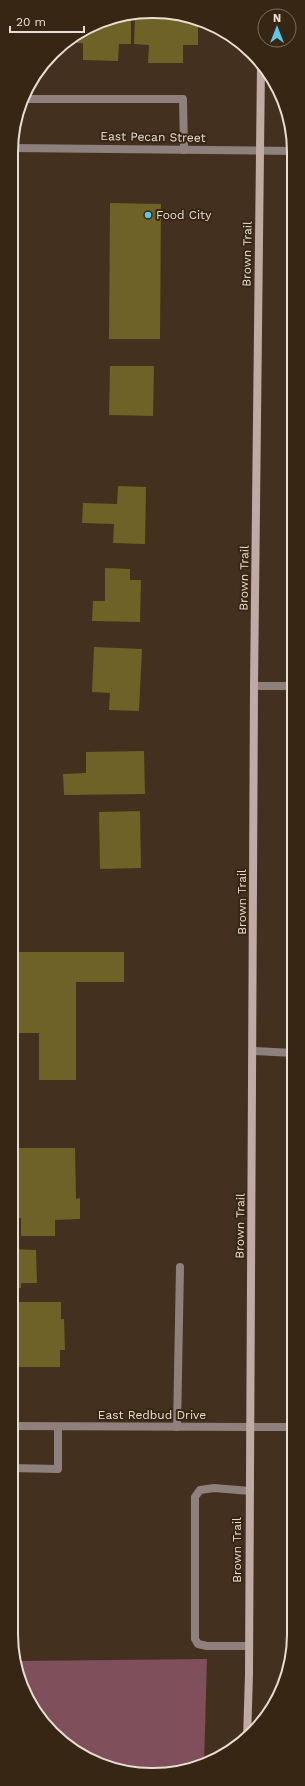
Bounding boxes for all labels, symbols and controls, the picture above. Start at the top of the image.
scale bar [10,8,84,34]
north arrow [257,8,297,48]
text: N [273,12,281,25]
text: 20 m [16,15,46,29]
street label: East Pecan Street [100,129,206,145]
place label: Food City [156,208,212,222]
marker: Food City [143,210,153,220]
street label: Brown Trail [239,221,255,287]
street label: Brown Trail [236,545,252,611]
street label: Brown Trail [235,869,249,935]
street label: Brown Trail [232,1193,248,1259]
street label: East Redbud Drive [98,1408,206,1422]
street label: Brown Trail [230,1517,244,1583]

